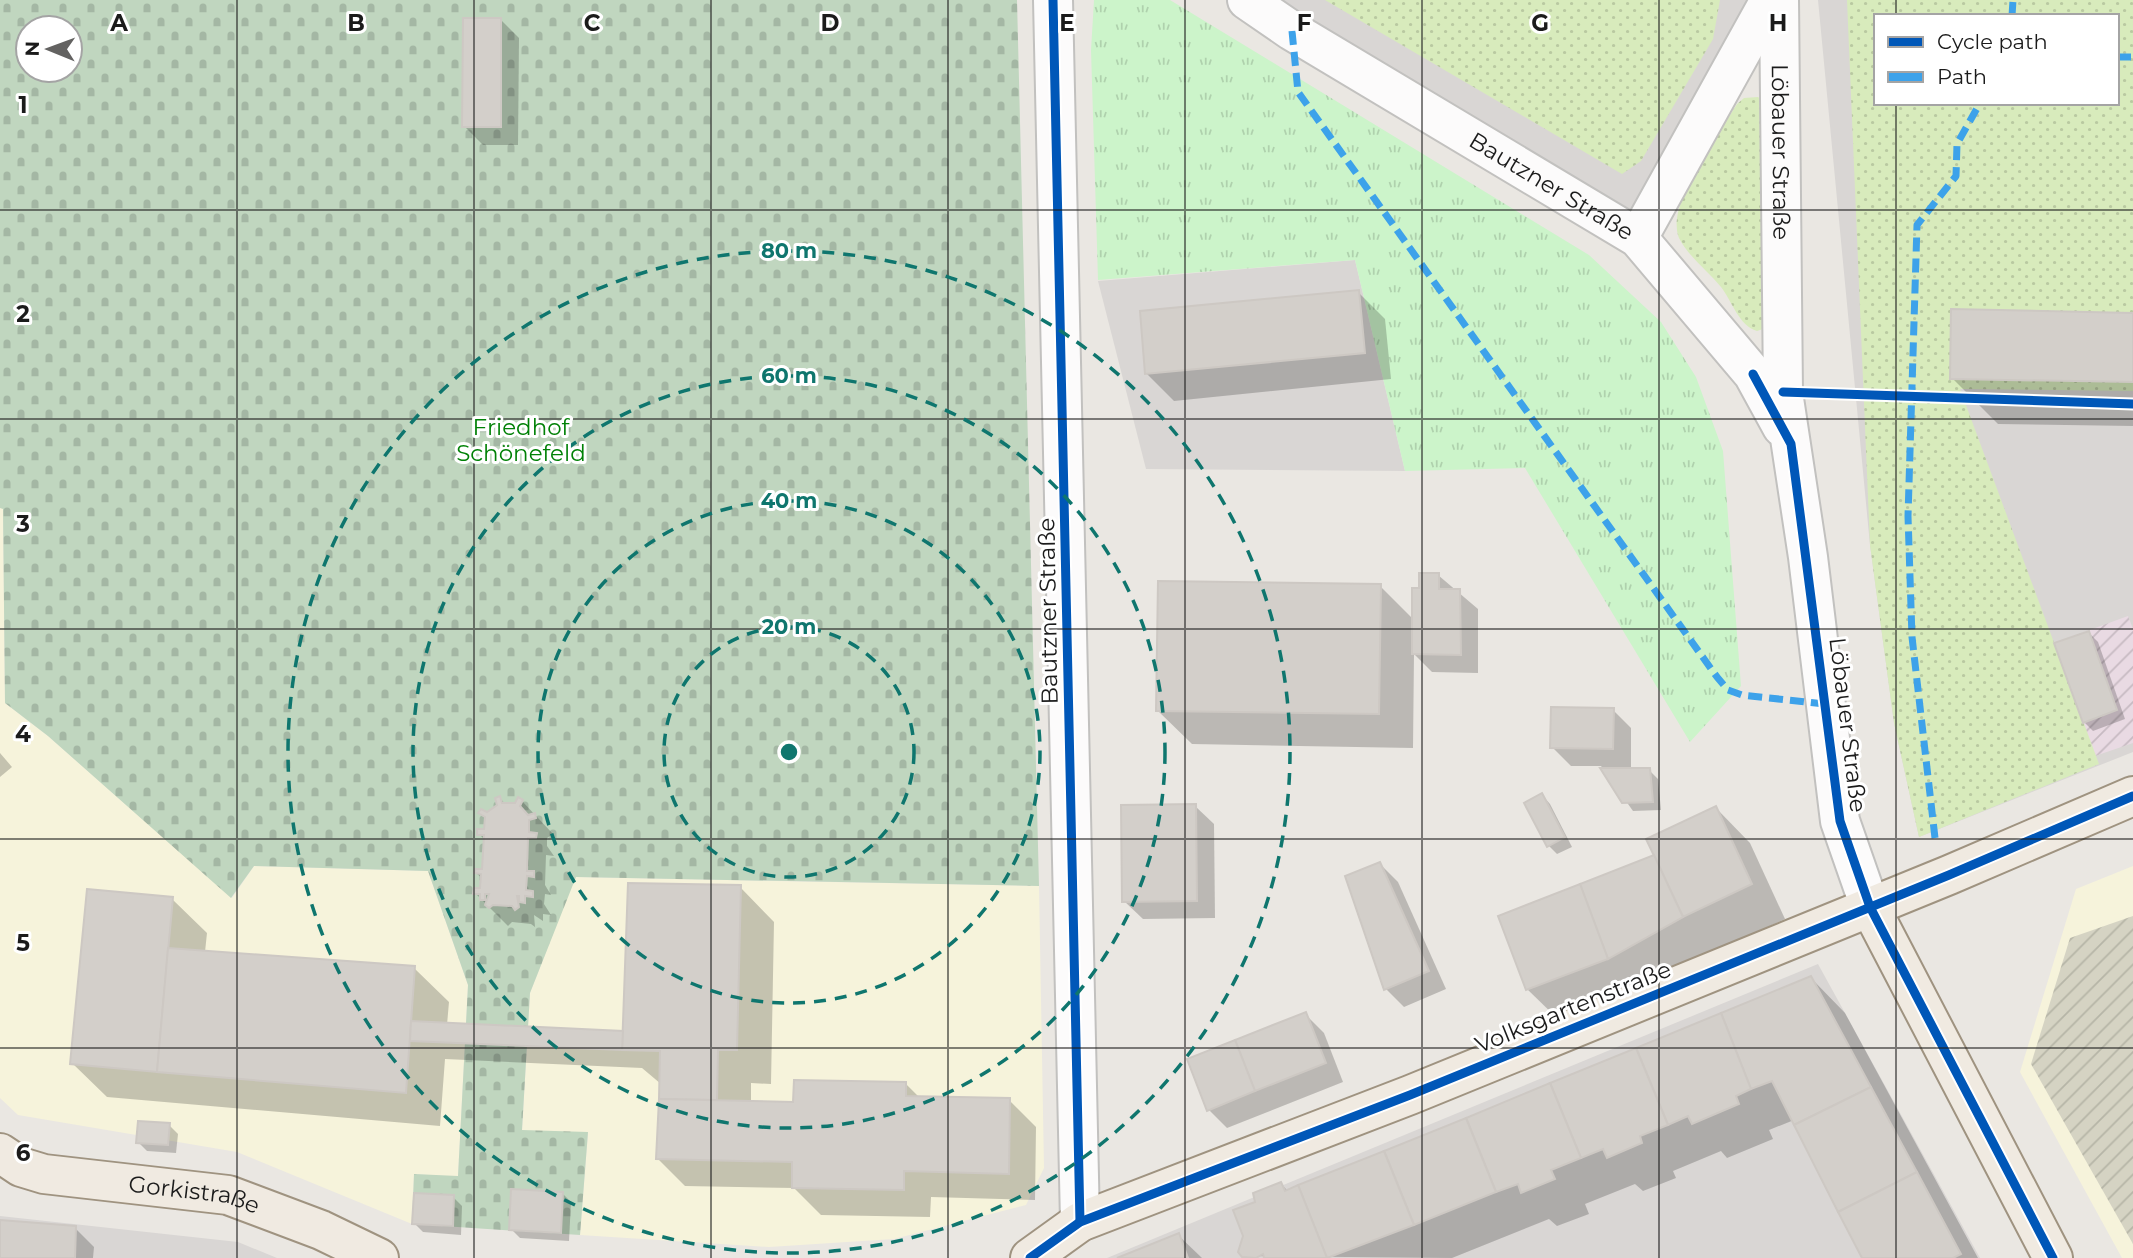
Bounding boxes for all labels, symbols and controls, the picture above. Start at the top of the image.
text: A [109,9,128,37]
text: B [347,9,365,37]
text: C [584,9,601,37]
text: D [821,9,840,37]
text: E [1059,9,1075,37]
text: F [1297,9,1312,37]
text: G [1531,9,1549,37]
text: H [1769,9,1787,37]
north arrow [14,14,84,84]
legend [1874,14,2119,105]
text: Cycle path [1937,29,2048,54]
text: N [21,41,44,57]
street label: Löbauer Straße [1766,64,1795,240]
text: Path [1937,64,1987,89]
text: 1 [18,91,28,119]
street label: Bautzner Straße [1464,126,1639,246]
text: 80 m [761,238,817,263]
text: 2 [16,300,30,328]
text: 60 m [761,363,817,388]
park label: Friedhof Schönefeld [456,413,586,467]
text: 40 m [761,488,817,513]
text: 3 [15,510,30,538]
street label: Bautzner Straße [1032,517,1064,705]
text: 20 m [762,614,816,639]
street label: Löbauer Straße [1823,636,1873,814]
text: 4 [15,720,31,748]
centre of rings [777,740,801,764]
text: 5 [16,929,30,957]
street label: Volksgartenstraße [1471,955,1675,1059]
text: 6 [16,1139,31,1167]
street label: Gorkistraße [127,1170,264,1220]

